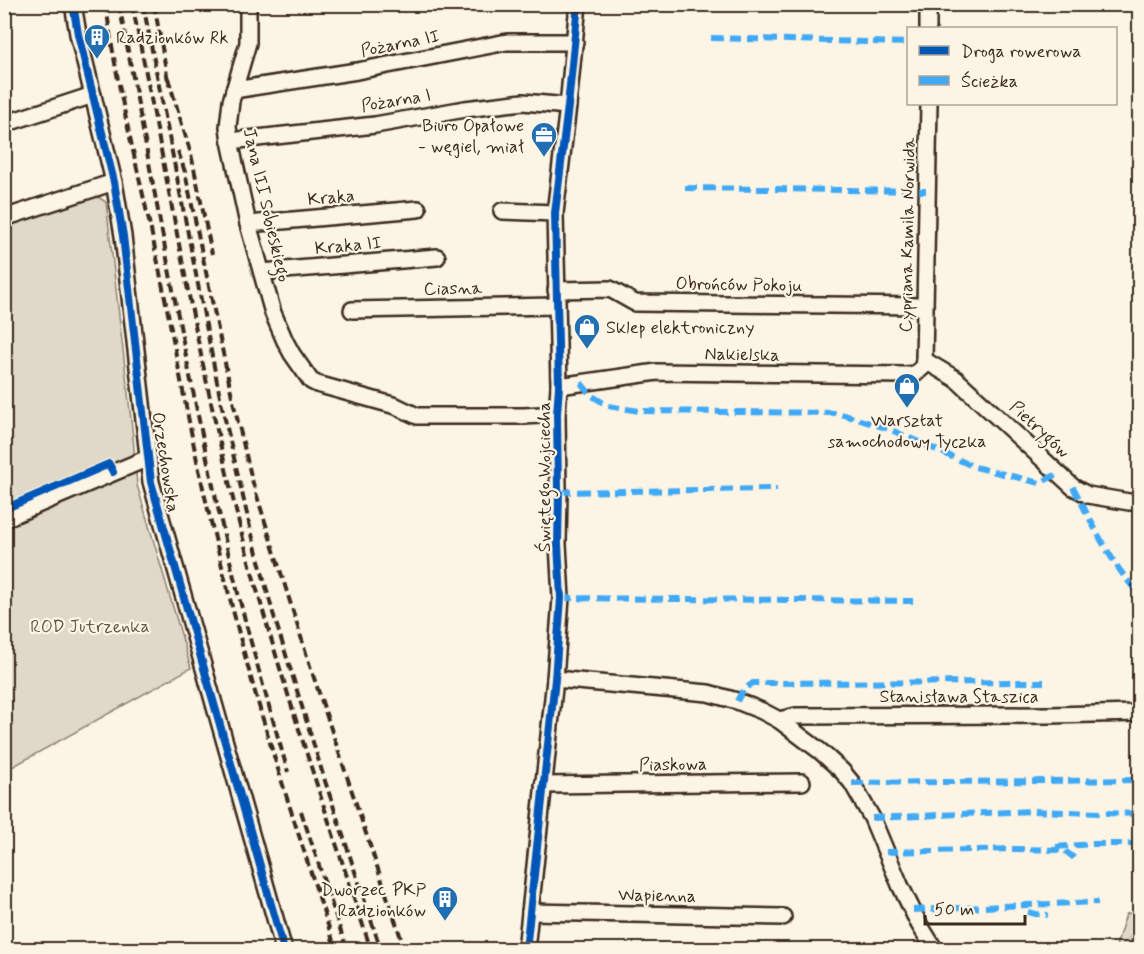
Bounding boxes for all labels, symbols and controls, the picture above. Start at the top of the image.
building icon: Radzionków Rk [82,22,112,60]
street label: Pożarna II [359,25,442,63]
place label: Radzionków Rk [116,26,228,50]
legend [907,27,1117,105]
text: Droga rowerowa [961,40,1081,64]
text: Ścieżka [961,70,1018,94]
street label: Pożarna I [360,84,433,118]
place label: Biuro Opałowe - węgiel, miał [418,114,525,159]
office icon: Biuro Opałowe - węgiel, miał [529,120,559,158]
street label: Jana III Sobieskiego [235,126,295,285]
street label: Cypriana Kamila Norwida [894,137,922,333]
street label: Kraka [307,184,356,212]
street label: Kraka II [314,231,382,261]
street label: Obrońców Pokoju [676,272,803,298]
street label: Ciasna [424,276,483,302]
shop icon: Sklep elektroniczny [572,312,602,350]
place label: Sklep elektroniczny [606,316,754,340]
street label: Nakielska [704,342,780,368]
shop icon: Warsztat samochodowy Tyczka [892,371,922,409]
street label: Pietrygów [1003,396,1075,465]
street label: Świętego Wojciecha [533,402,559,552]
place label: Warsztat samochodowy Tyczka [827,409,987,454]
street label: Orzechowska [145,410,185,514]
park label: ROD Jutrzenka [30,615,150,639]
street label: Stanisława Staszica [879,685,1039,709]
street label: Piaskowa [639,752,707,778]
place label: Dworzec PKP Radzionków [321,878,427,923]
street label: Wapienna [618,883,696,909]
building icon: Dworzec PKP Radzionków [430,884,460,922]
scale bar [925,888,1026,926]
text: 50 m [934,898,974,922]

